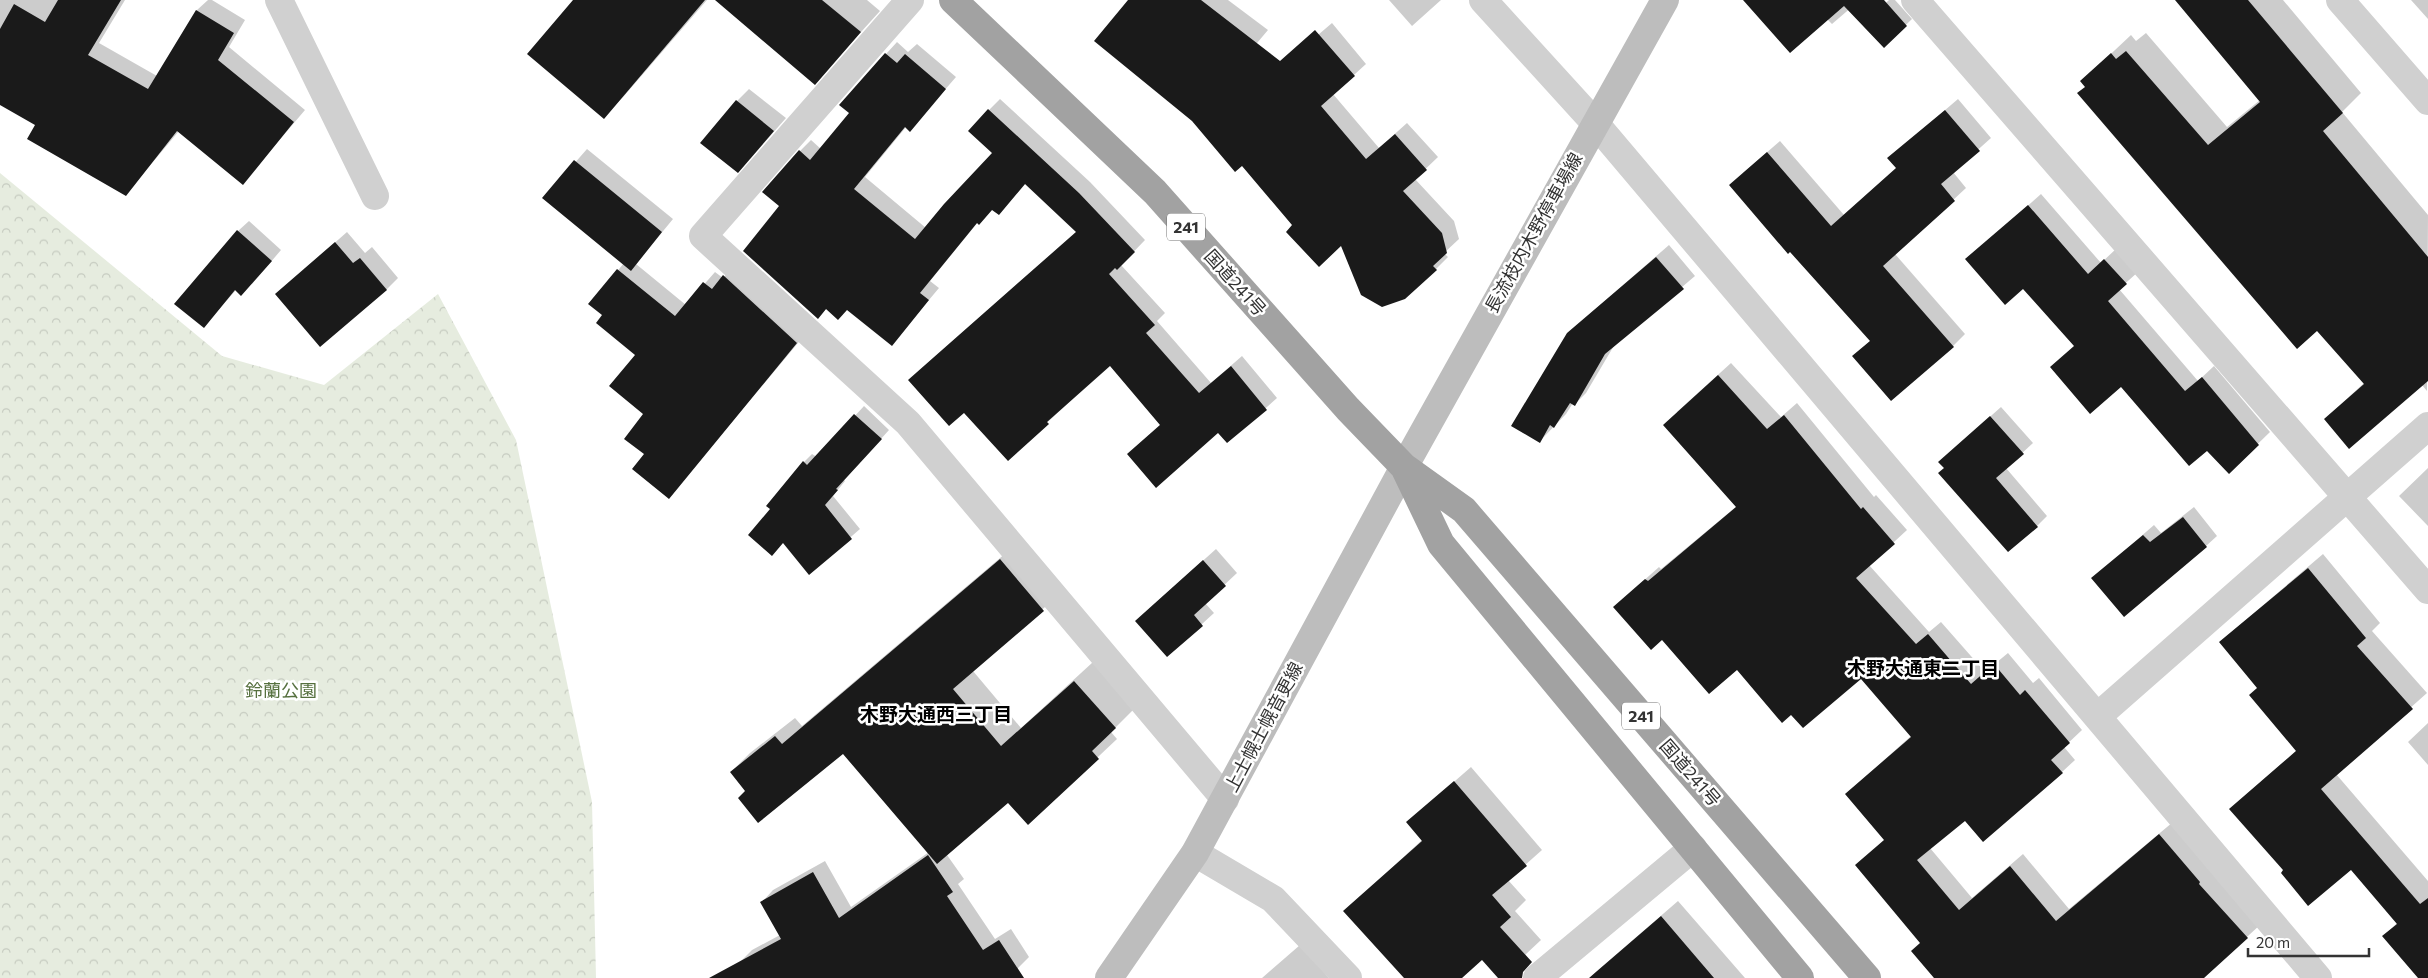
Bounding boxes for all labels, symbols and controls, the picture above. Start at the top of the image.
street label: 長流枝内木野停車場線 [1480,148,1586,317]
road number: 241 [1167,213,1205,240]
street label: 国道241号 [1200,245,1271,320]
district label: 木野大通東二丁目 [1847,656,1999,679]
street label: 上士幌士幌音更線 [1220,658,1307,795]
park label: 鈴蘭公園 [245,679,317,701]
district label: 木野大通西三丁目 [860,702,1012,725]
road number: 241 [1622,702,1660,729]
street label: 国道241号 [1656,734,1726,810]
scale bar [2248,926,2369,958]
text: 20 m [2256,933,2290,951]

